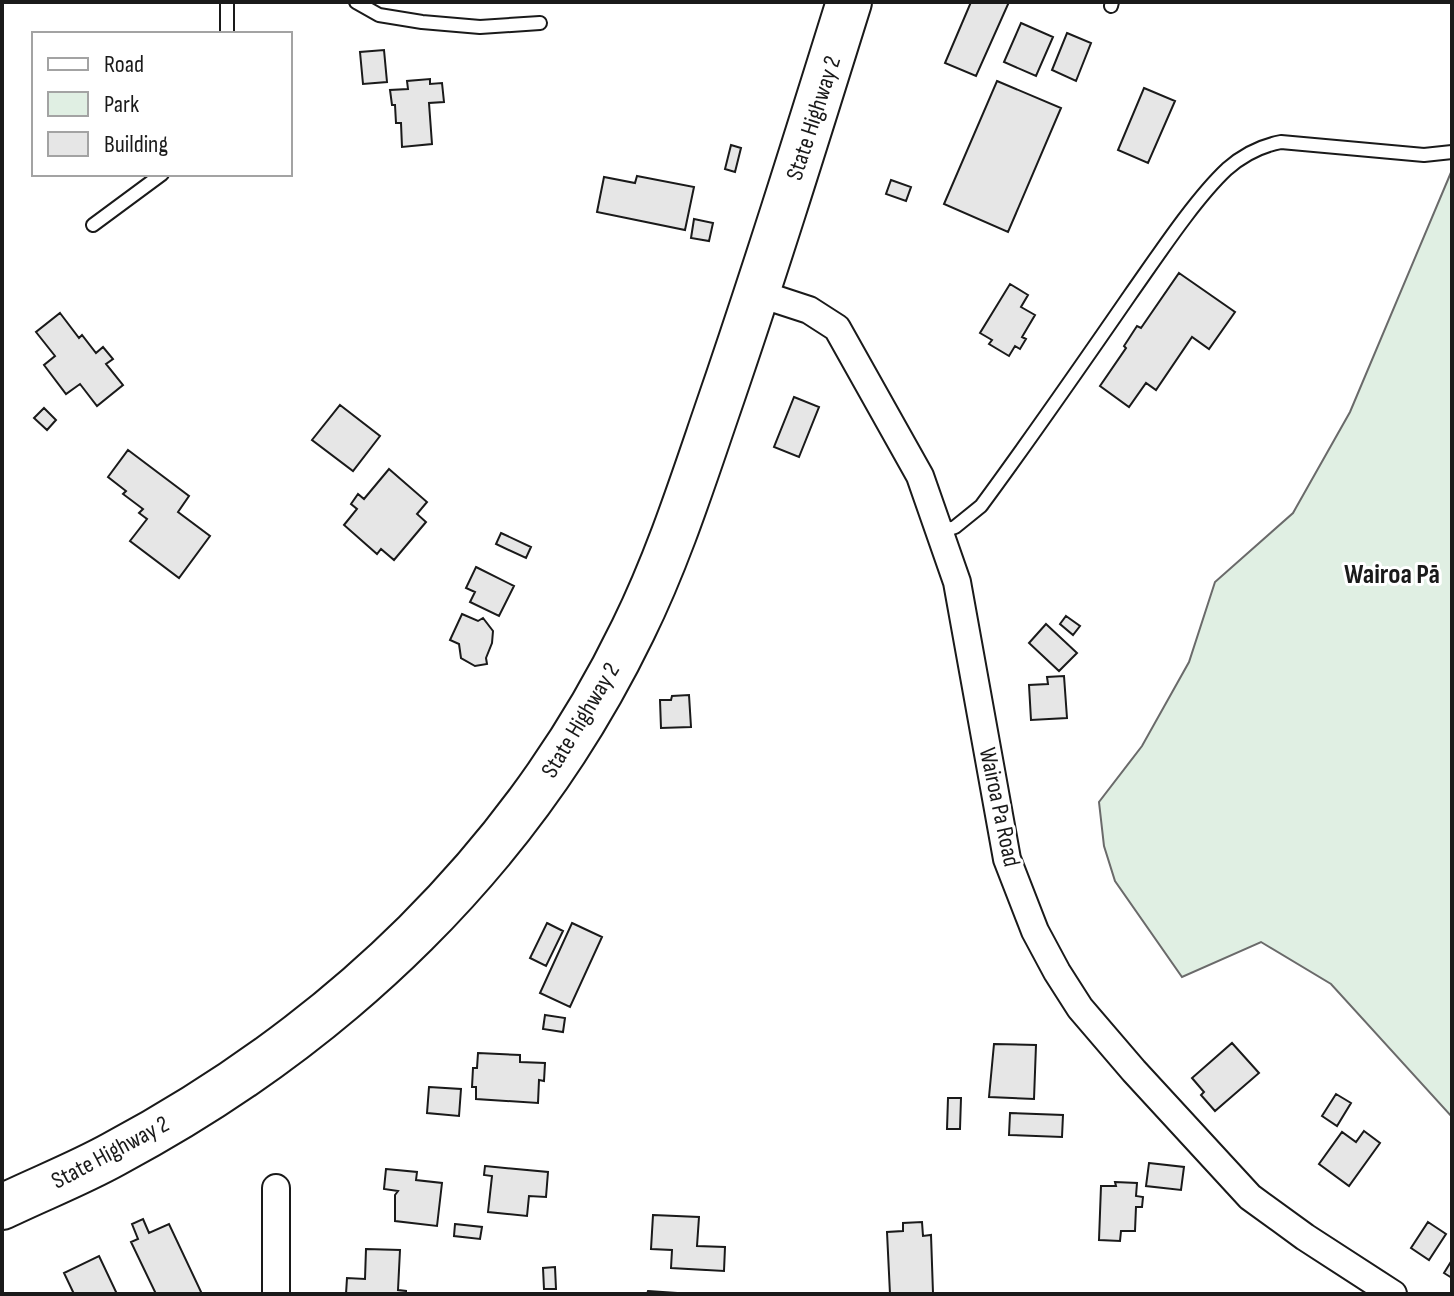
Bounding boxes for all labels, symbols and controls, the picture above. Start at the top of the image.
legend [32,32,292,176]
text: Road [104,50,144,79]
street label: State Highway 2 [780,52,847,184]
text: Park [104,90,139,119]
text: Building [104,130,168,159]
district label: Wairoa Pā [1344,558,1440,591]
street label: State Highway 2 [535,658,626,783]
street label: Wairoa Pa Road [973,745,1026,869]
street label: State Highway 2 [46,1109,174,1196]

